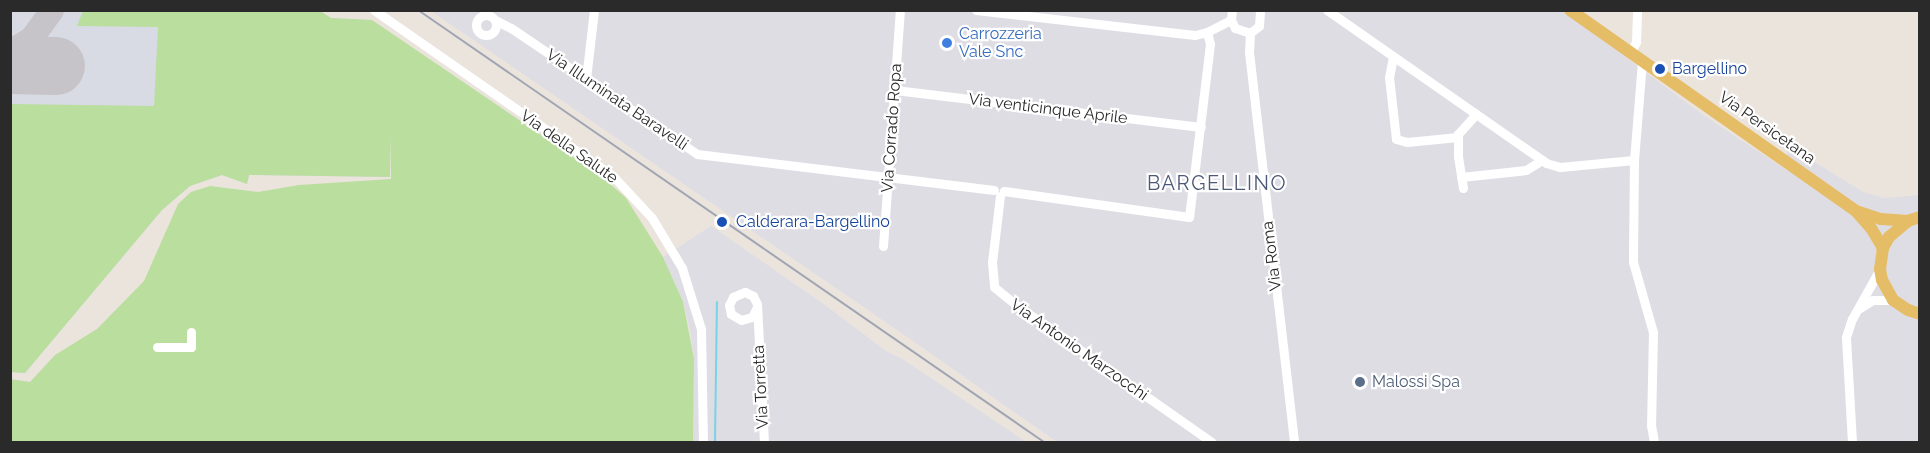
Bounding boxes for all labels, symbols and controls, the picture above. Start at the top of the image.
place label: Carrozzeria Vale Snc [959,24,1042,62]
marker: Carrozzeria Vale Snc [940,36,954,50]
street label: Via Illuminata Baravelli [542,45,692,155]
place label: Bargellino [1672,59,1747,79]
marker: Bargellino [1653,62,1667,76]
street label: Via Corrado Ropa [878,63,906,193]
street label: Via Persicetana [1715,88,1819,168]
street label: Via venticinque Aprile [967,90,1129,128]
street label: Via della Salute [516,106,622,188]
district label: BARGELLINO [1147,171,1287,195]
place label: Calderara-Bargellino [736,212,890,232]
marker: Calderara-Bargellino [713,213,731,231]
street label: Via Roma [1258,220,1286,292]
street label: Via Antonio Marzocchi [1006,295,1152,405]
street label: Via Torretta [749,344,773,430]
place label: Malossi Spa [1372,372,1460,392]
marker: Malossi Spa [1353,375,1367,389]

